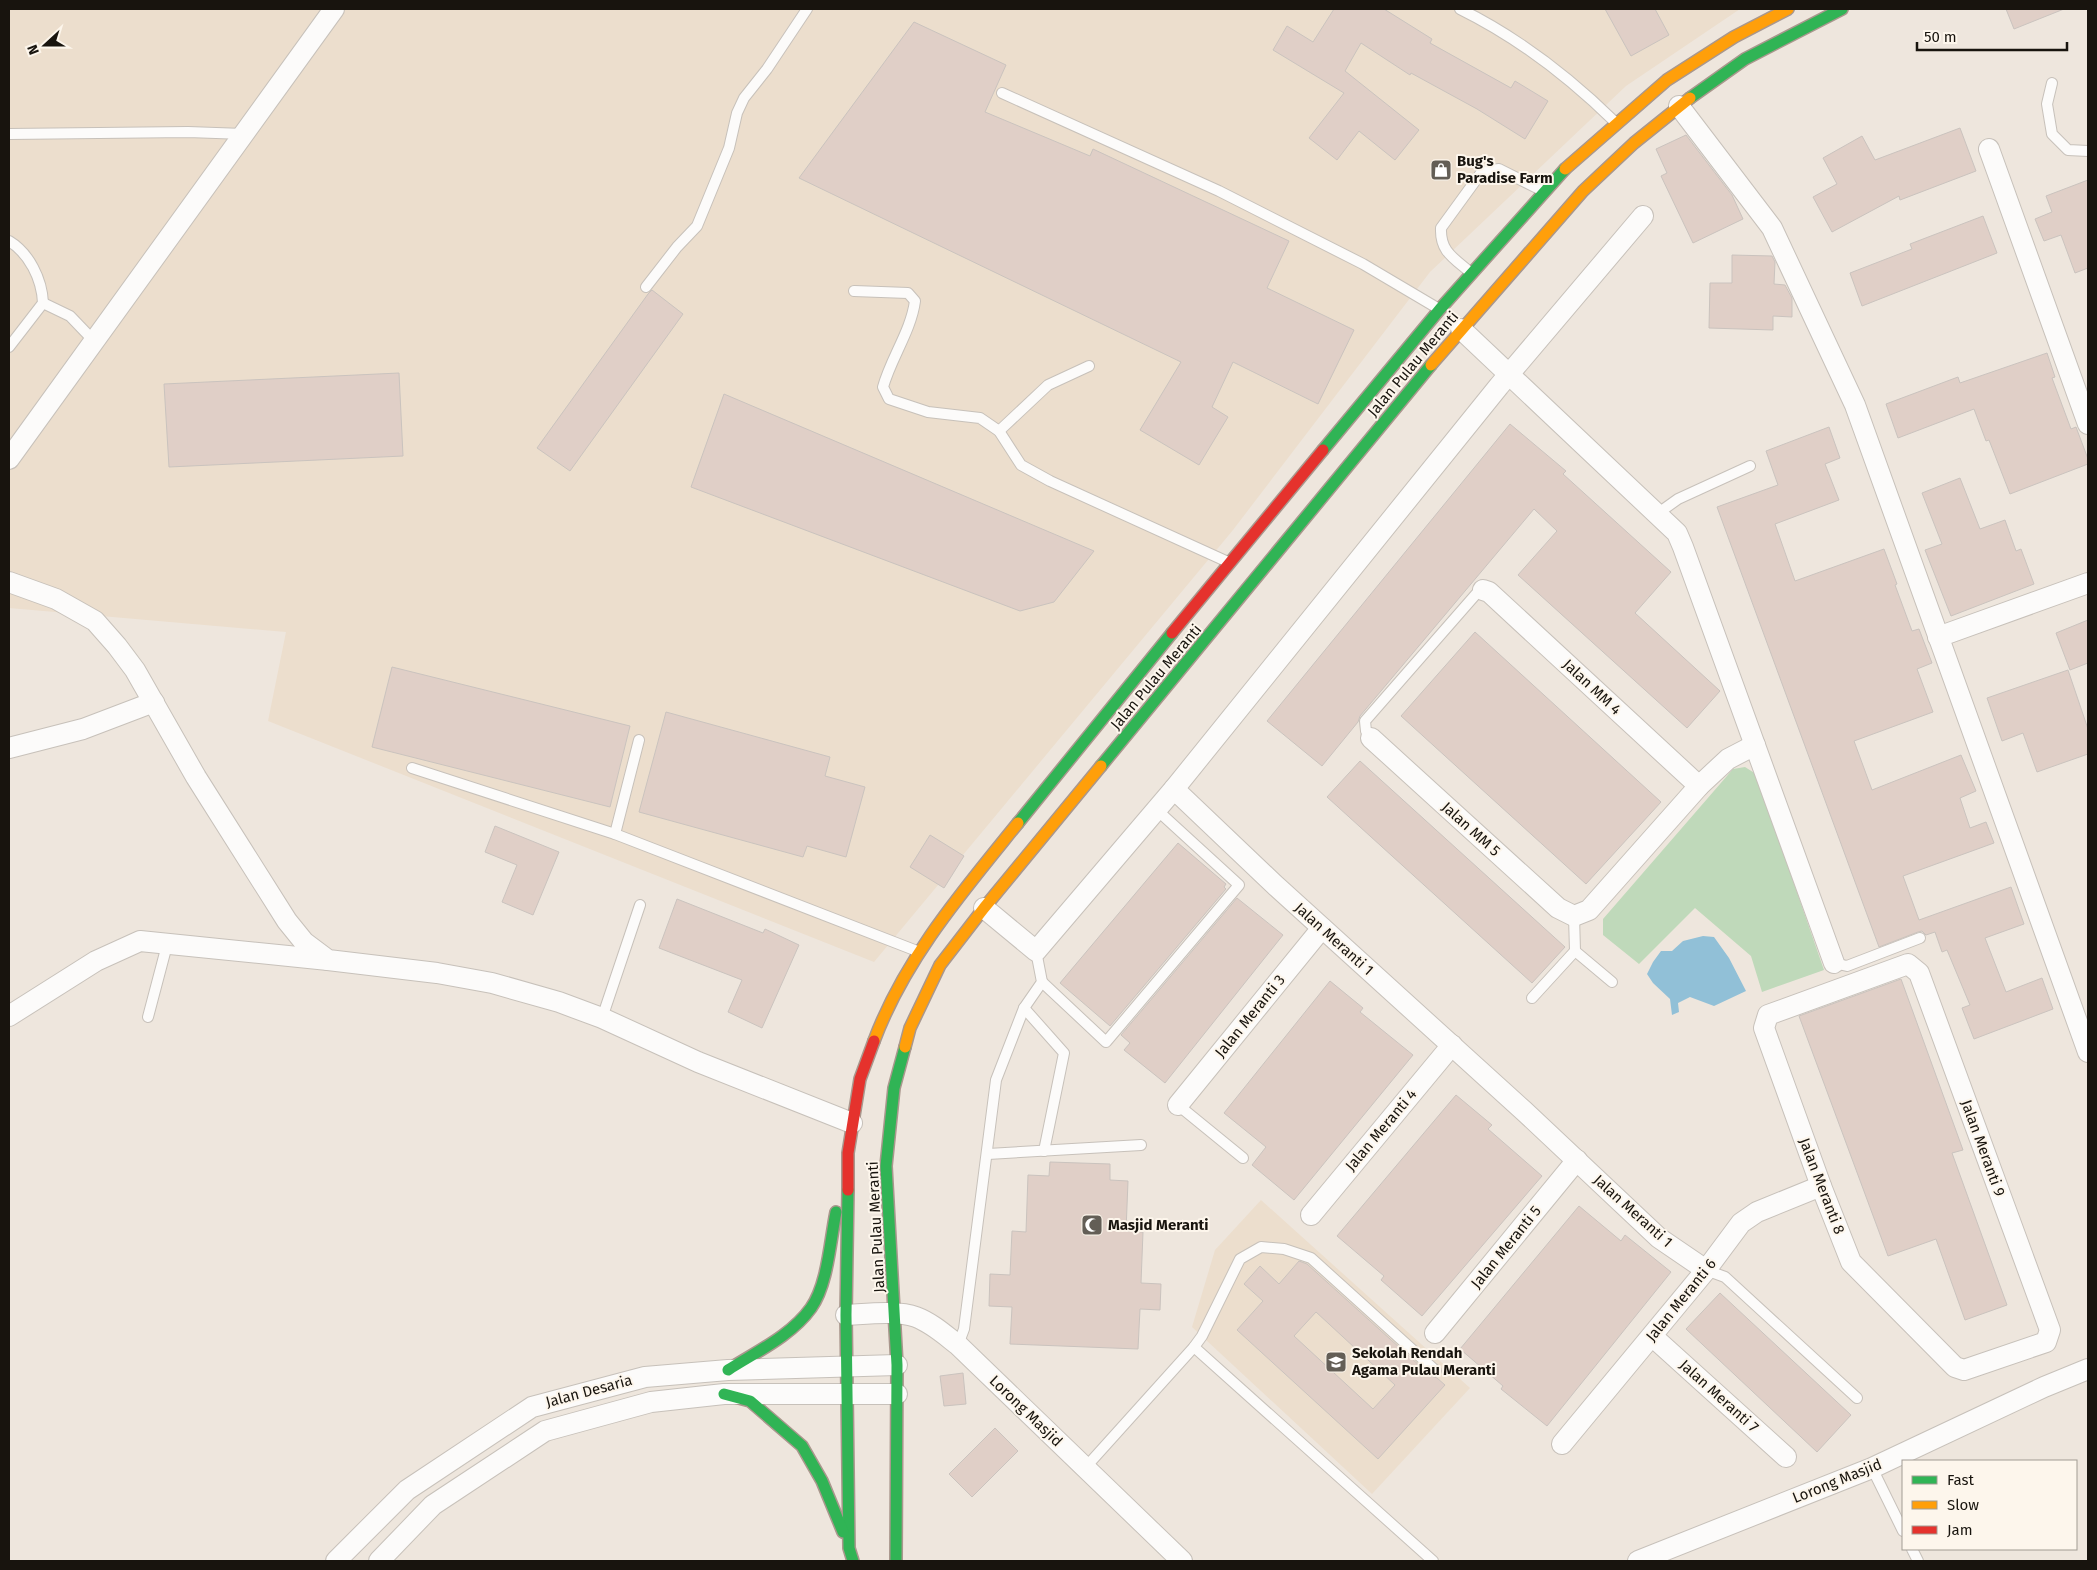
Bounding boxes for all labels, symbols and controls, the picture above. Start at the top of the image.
north arrow [20,20,70,70]
scale bar [1917,20,2067,52]
text: 50 m [1924,28,1957,46]
text: N [24,42,43,57]
place label: Bug's Paradise Farm [1457,152,1553,187]
shop icon: Bug's Paradise Farm [1429,158,1453,182]
street label: Jalan Pulau Meranti [1364,308,1462,420]
street label: Jalan Pulau Meranti [1107,621,1205,733]
street label: Jalan MM 4 [1559,655,1625,719]
street label: Jalan MM 5 [1438,798,1504,860]
street label: Jalan Meranti 1 [1291,899,1377,979]
street label: Jalan Meranti 3 [1211,971,1289,1061]
street label: Jalan Meranti 4 [1341,1085,1421,1175]
street label: Jalan Meranti 9 [1957,1097,2009,1199]
street label: Jalan Meranti 8 [1795,1135,1849,1237]
street label: Jalan Pulau Meranti [864,1161,888,1293]
street label: Jalan Meranti 1 [1590,1171,1676,1251]
street label: Jalan Meranti 5 [1467,1202,1545,1292]
mosque icon: Masjid Meranti [1080,1213,1104,1237]
place label: Masjid Meranti [1108,1216,1209,1234]
street label: Jalan Meranti 6 [1642,1255,1720,1345]
place label: Sekolah Rendah Agama Pulau Meranti [1351,1344,1496,1379]
school or university icon: Sekolah Rendah Agama Pulau Meranti [1324,1350,1348,1374]
street label: Jalan Meranti 7 [1676,1356,1762,1436]
street label: Jalan Desaria [544,1371,634,1411]
street label: Lorong Masjid [986,1372,1066,1450]
street label: Lorong Masjid [1790,1455,1884,1507]
legend [1902,1460,2077,1550]
text: Fast [1947,1471,1974,1489]
text: Slow [1947,1496,1979,1514]
text: Jam [1947,1521,1973,1539]

